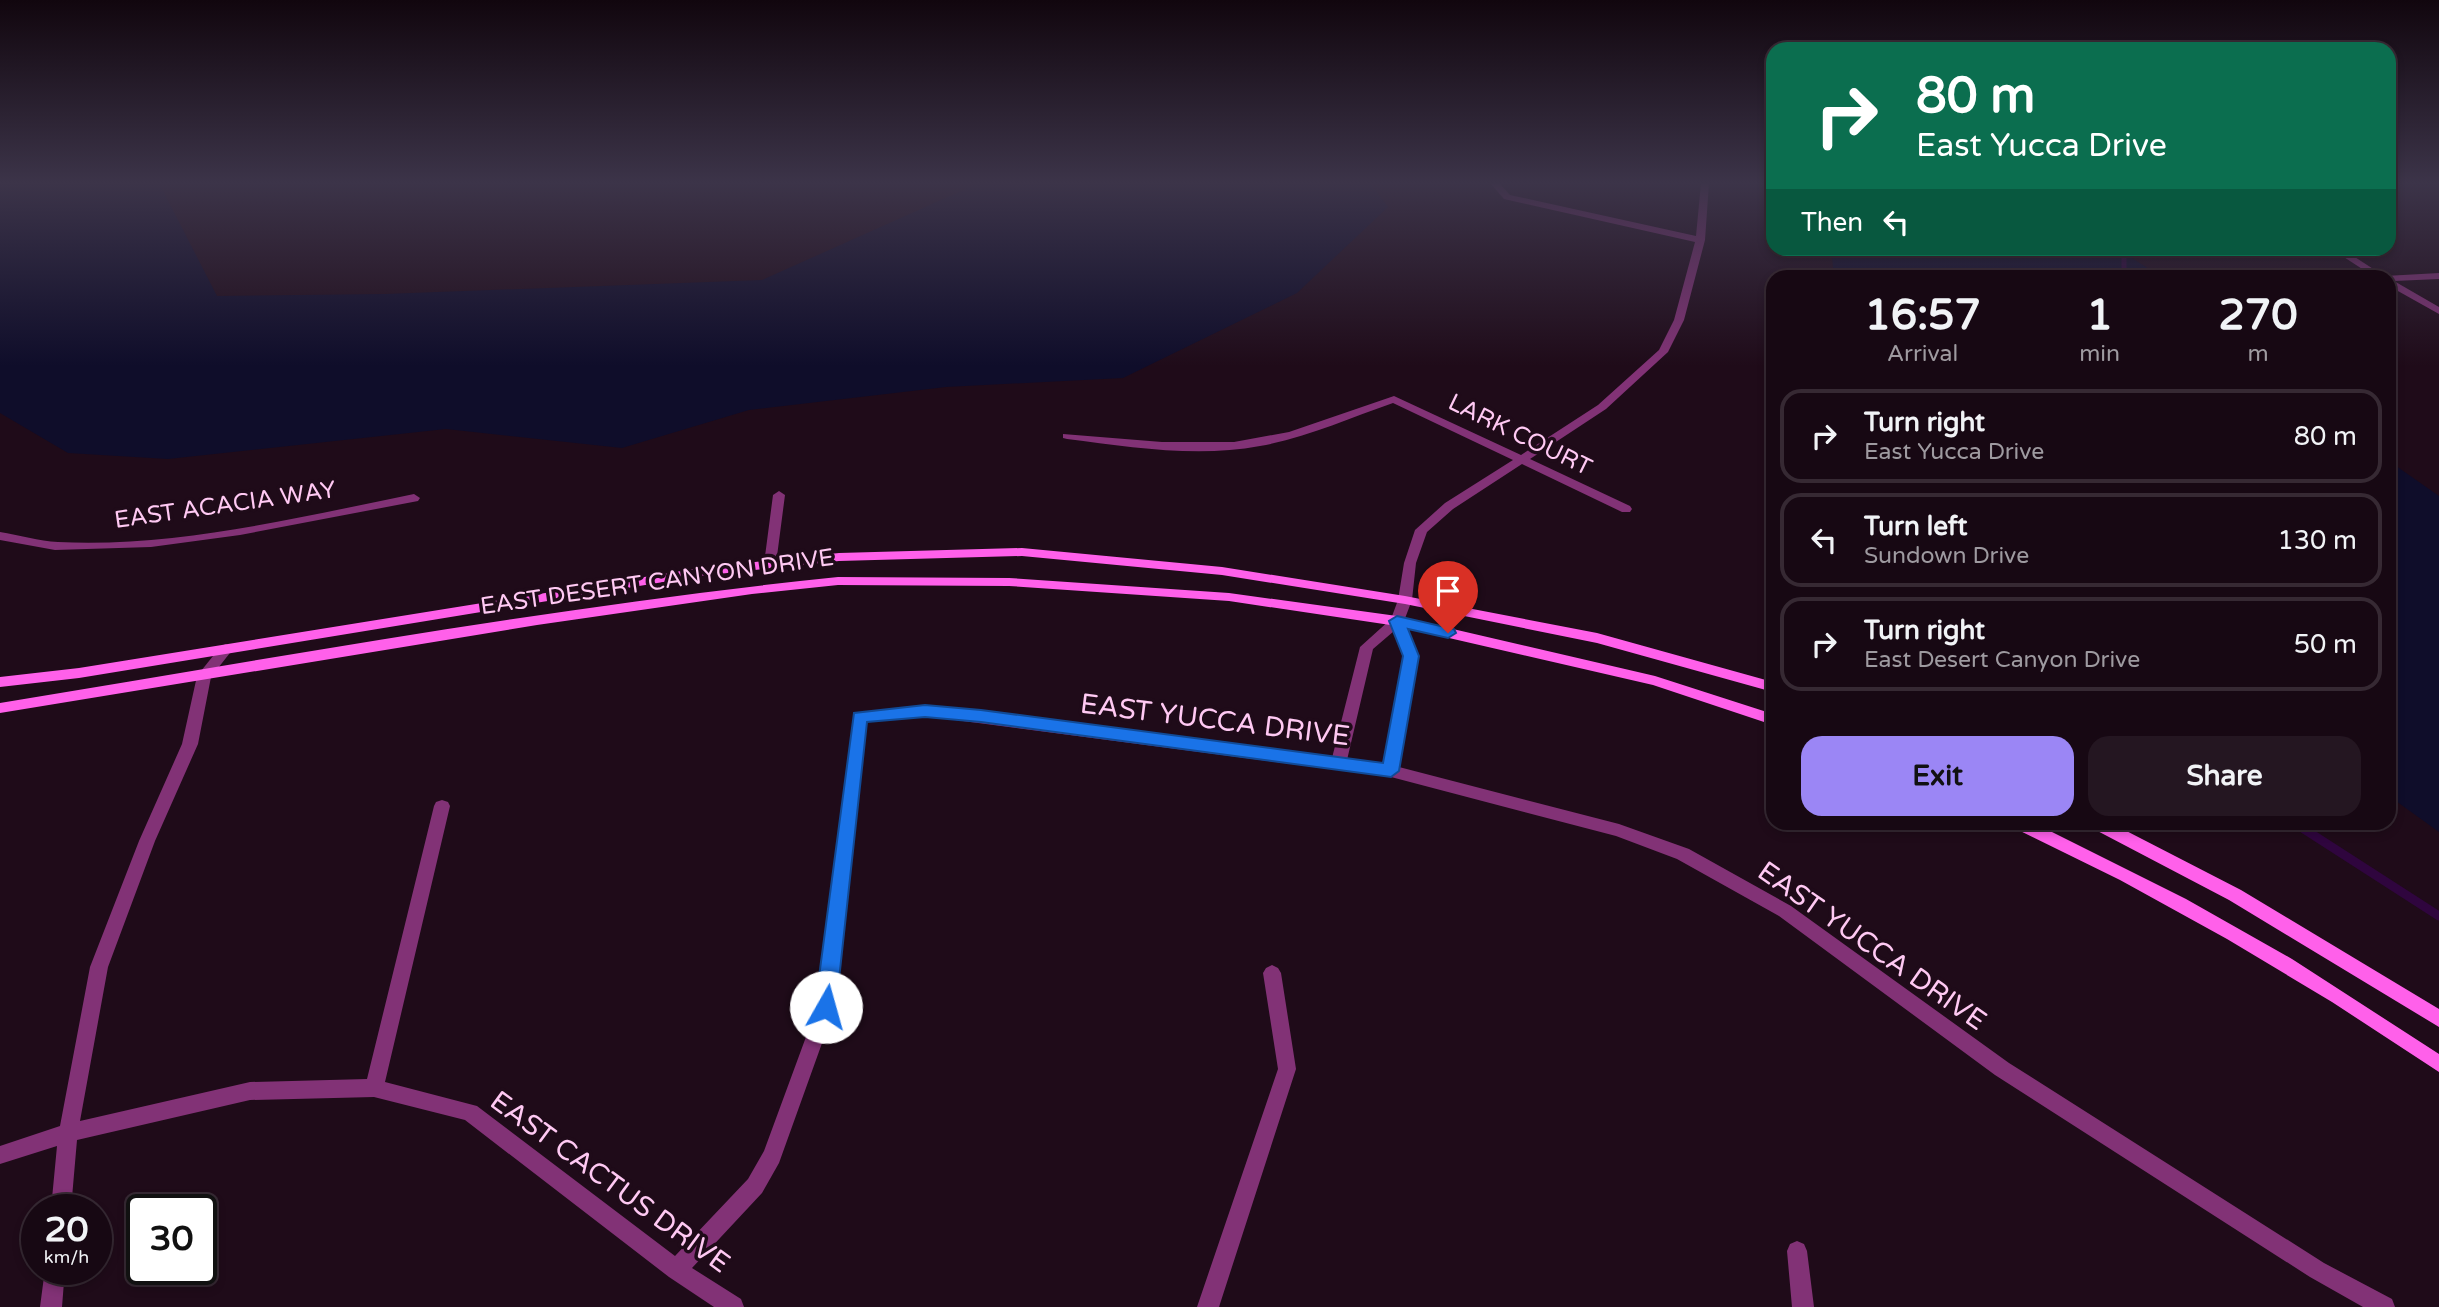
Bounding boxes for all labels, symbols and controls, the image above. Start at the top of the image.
text: 80 m [1916,67,2035,126]
icon: right [1801,70,1892,161]
text: East Yucca Drive [1916,127,2167,165]
icon: left [1877,203,1915,241]
text: Then [1801,207,1863,238]
text: 16:57 [1864,290,1981,341]
text: 1 [2086,290,2113,341]
text: 270 [2218,290,2298,341]
text: Arrival [1887,340,1958,368]
text: min [2079,340,2120,368]
text: m [2247,340,2269,368]
street label: LARK COURT [1443,388,1597,482]
text: Turn right [1864,407,1985,438]
icon: right [1805,417,1843,455]
text: 80 m [2294,421,2357,452]
text: East Yucca Drive [1864,438,2044,466]
street label: EAST ACACIA WAY [112,475,338,535]
text: Turn left [1864,511,1967,542]
icon: left [1805,521,1843,559]
text: 130 m [2277,525,2357,556]
text: Sundown Drive [1864,542,2029,570]
street label: EAST DESERT CANYON DRIVE [478,543,836,621]
pin [1418,561,1478,633]
icon: arrive [1429,572,1467,610]
text: Turn right [1864,615,1985,646]
icon: right [1805,625,1843,663]
text: 50 m [2294,629,2357,660]
text: East Desert Canyon Drive [1864,646,2140,674]
street label: EAST YUCCA DRIVE [1078,687,1352,753]
button: Exit [1801,736,2074,816]
button: Share [2088,736,2361,816]
street label: EAST YUCCA DRIVE [1751,854,1993,1038]
position arrow [789,970,863,1044]
street label: EAST CACTUS DRIVE [484,1084,736,1280]
speed limit sign: 30 [126,1194,217,1285]
text: 20 [45,1209,88,1251]
text: km/h [44,1246,89,1268]

